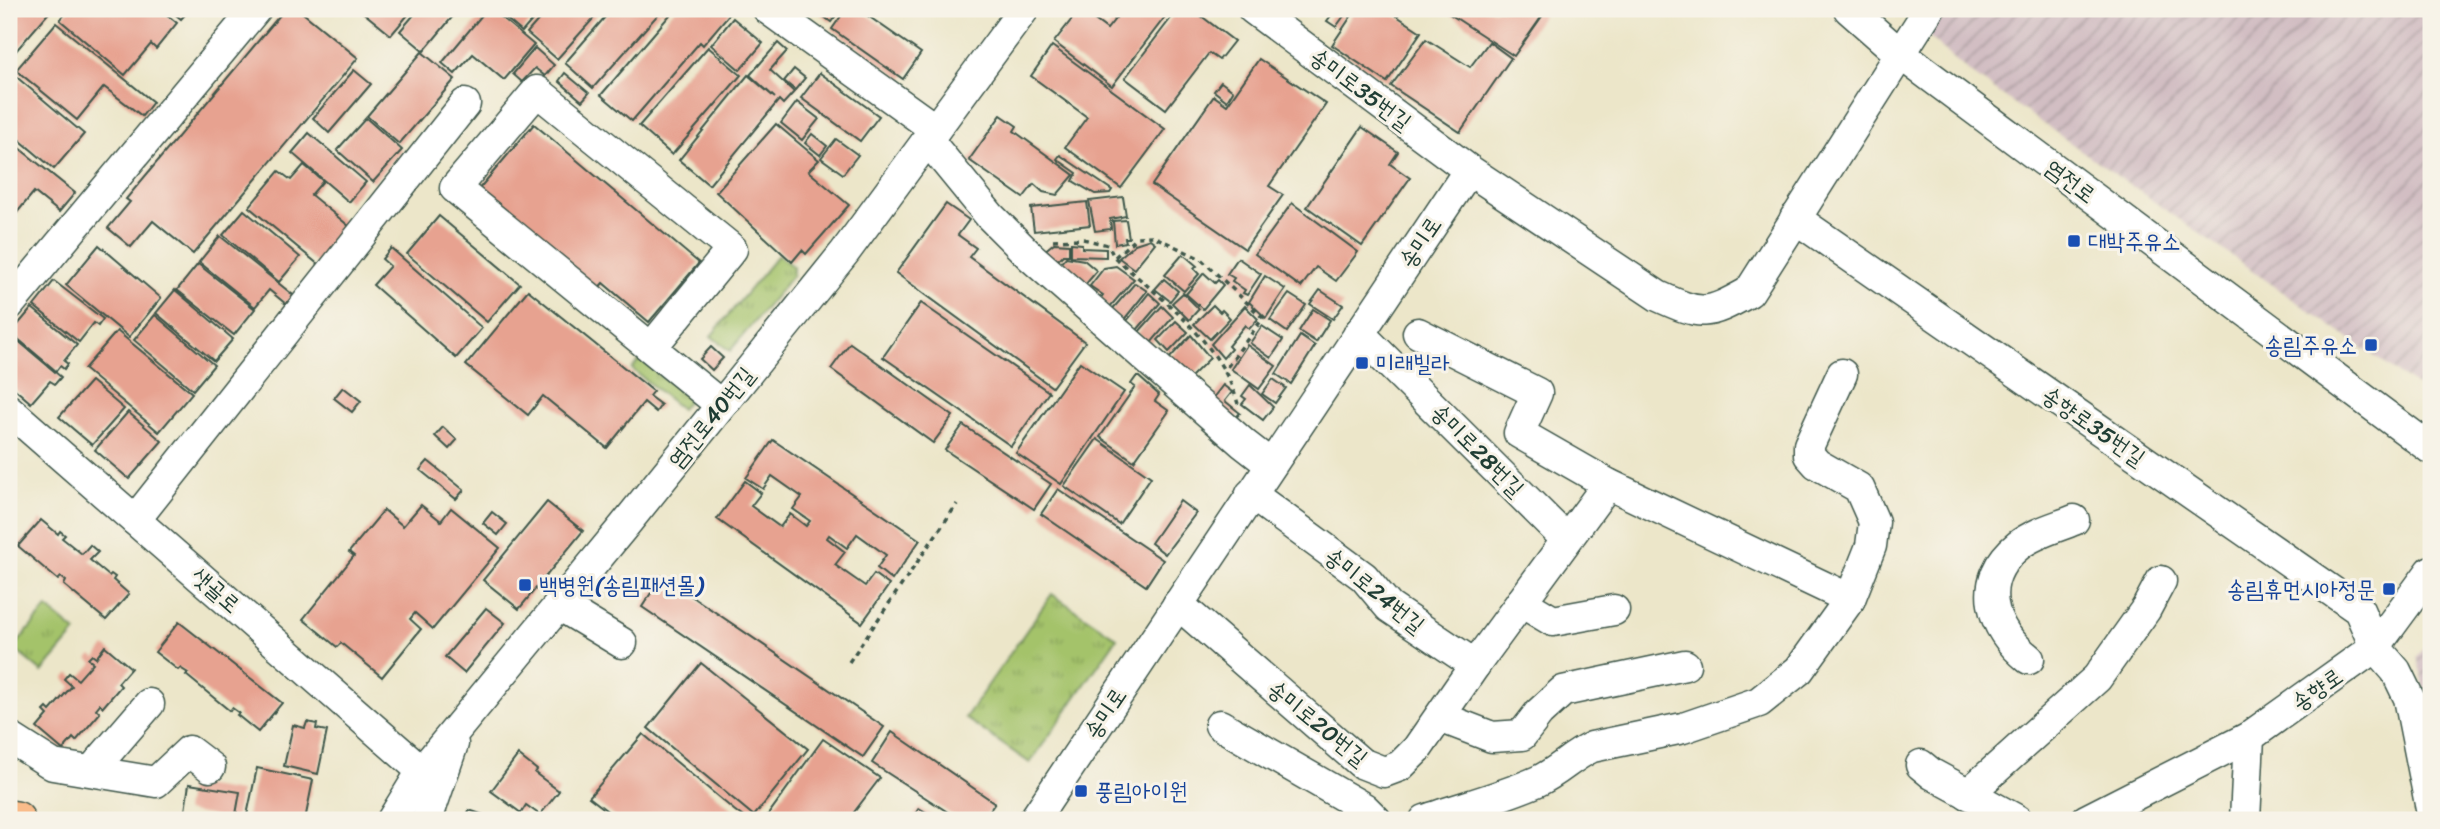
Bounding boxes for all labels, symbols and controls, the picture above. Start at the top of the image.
street label: 송미로35번길 [1301,37,1421,142]
street label: 염전로 [2036,148,2105,214]
street label: 송미로 [1388,208,1453,277]
place label: 대박주유소 [2088,221,2181,262]
marker: 대박주유소 [2066,233,2082,249]
place label: 송림주유소 [2264,325,2357,366]
marker: 송림주유소 [2363,337,2379,353]
place label: 미래빌라 [1376,343,1450,384]
marker: 미래빌라 [1354,355,1370,371]
street label: 염전로40번길 [657,357,766,477]
street label: 송향로35번길 [2033,375,2154,477]
street label: 송미로28번길 [1421,394,1534,507]
street label: 송미로24번길 [1315,537,1434,644]
street label: 샛골로 [181,557,250,624]
place label: 백병원(송림패션몰) [539,565,705,606]
place label: 송림휴먼시아정문 [2227,569,2375,610]
marker: 백병원(송림패션몰) [517,577,533,593]
marker: 송림휴먼시아정문 [2381,581,2397,597]
street label: 송향로 [2283,657,2352,722]
street label: 송미로20번길 [1258,670,1377,777]
street label: 송미로 [1073,679,1138,748]
place label: 풍림아이원 [1095,771,1188,812]
marker: 풍림아이원 [1073,783,1089,799]

